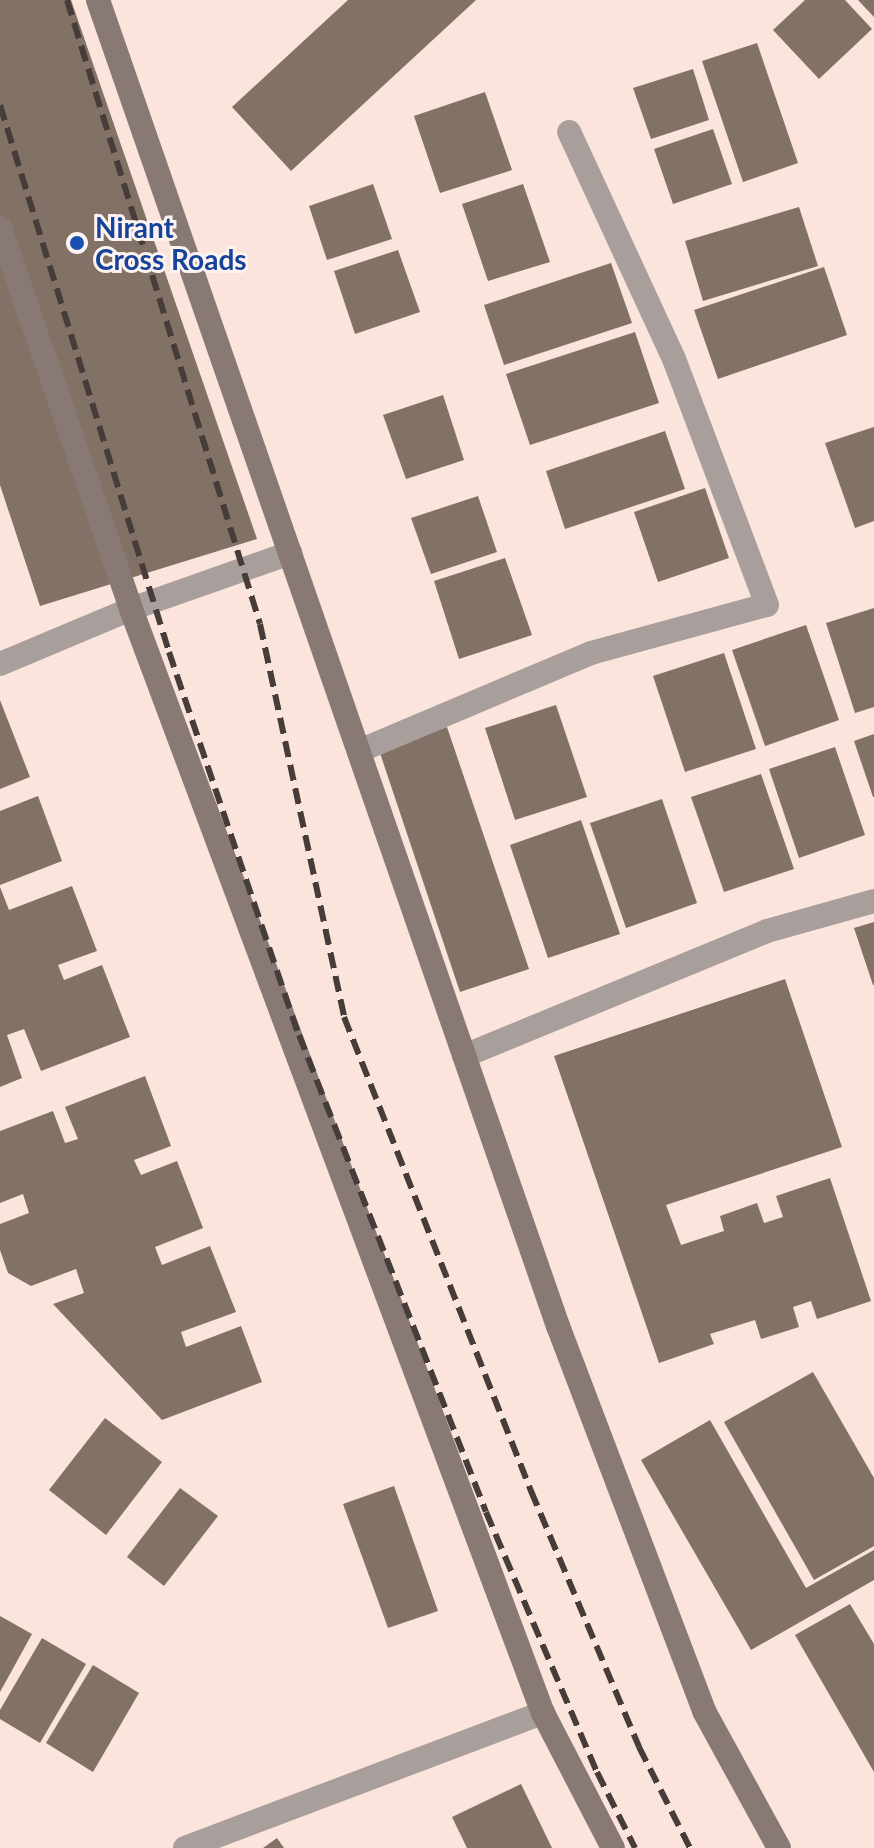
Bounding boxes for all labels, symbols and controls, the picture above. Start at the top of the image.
place label: Nirant Cross Roads [95,210,247,276]
marker: Nirant Cross Roads [66,232,88,254]

